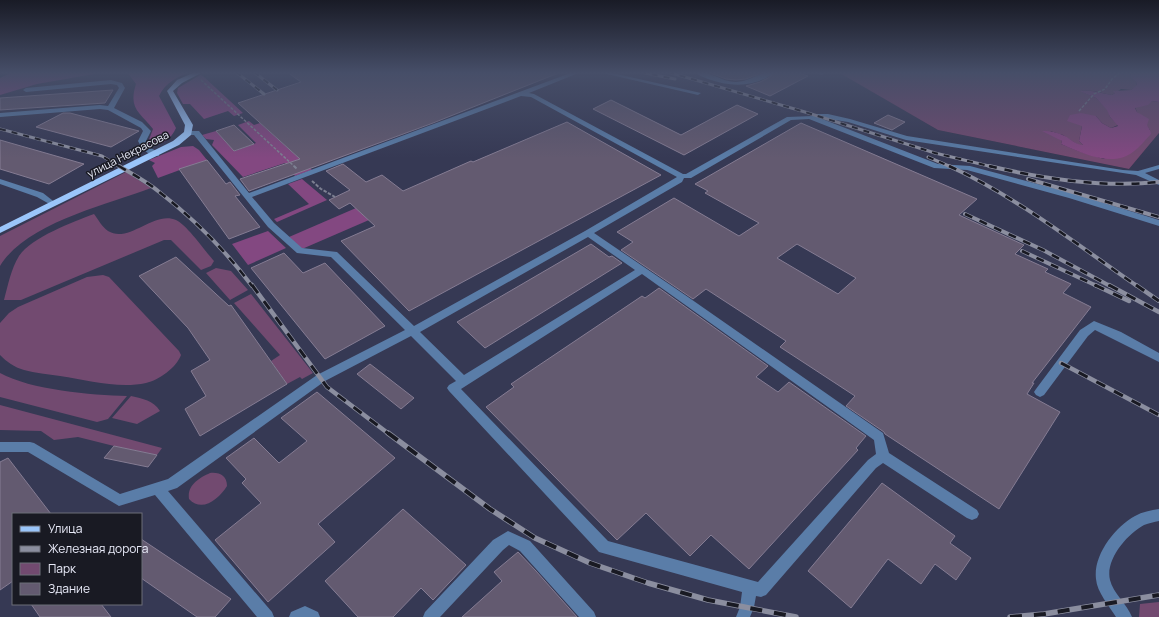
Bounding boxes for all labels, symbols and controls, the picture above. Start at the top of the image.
street label: улица Некрасова [84,126,171,181]
legend [12,513,142,605]
text: Улица [48,520,82,537]
text: Железная дорога [48,540,148,557]
text: Парк [48,560,77,577]
text: Здание [48,580,90,597]

